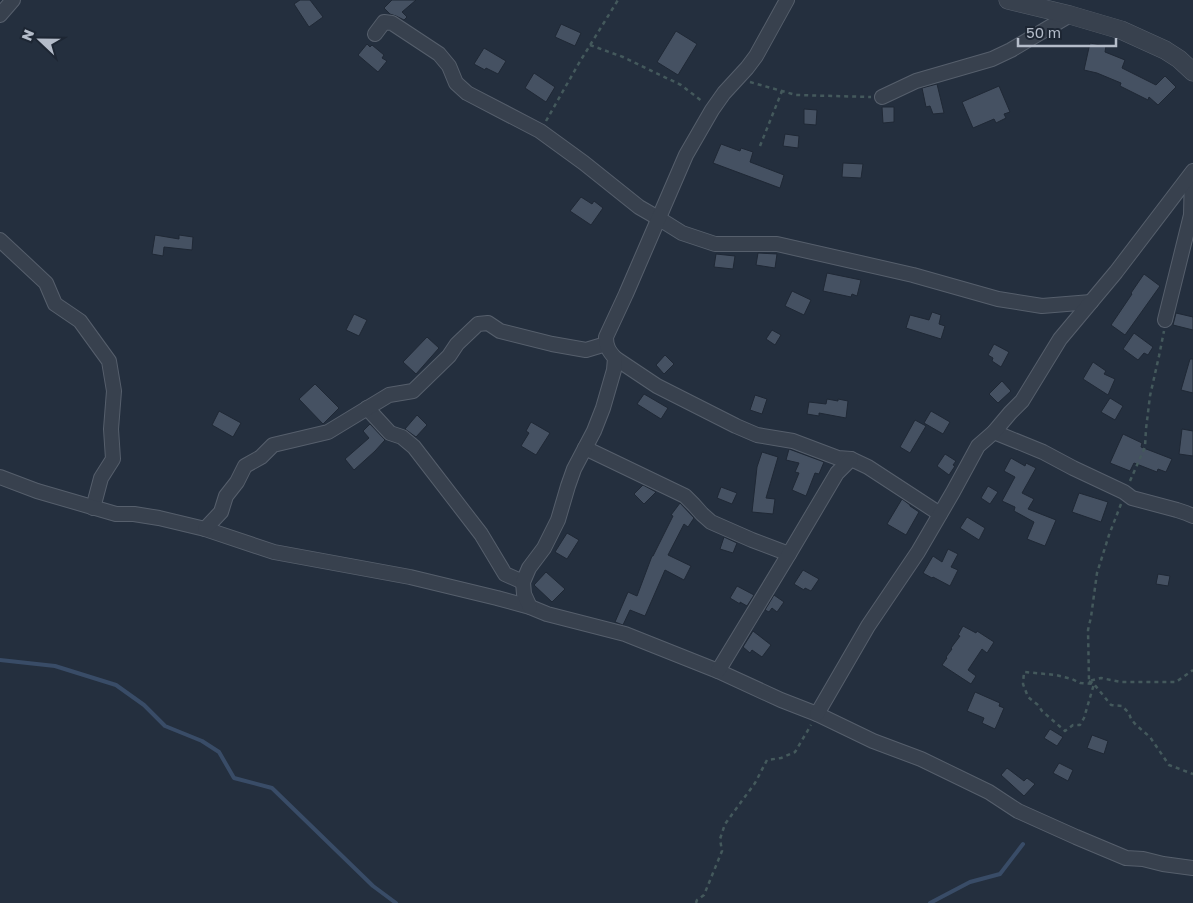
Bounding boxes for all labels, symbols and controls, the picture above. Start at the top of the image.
north arrow [15,15,65,65]
scale bar [1018,15,1116,47]
text: 50 m [1026,23,1061,41]
text: N [18,27,37,43]

